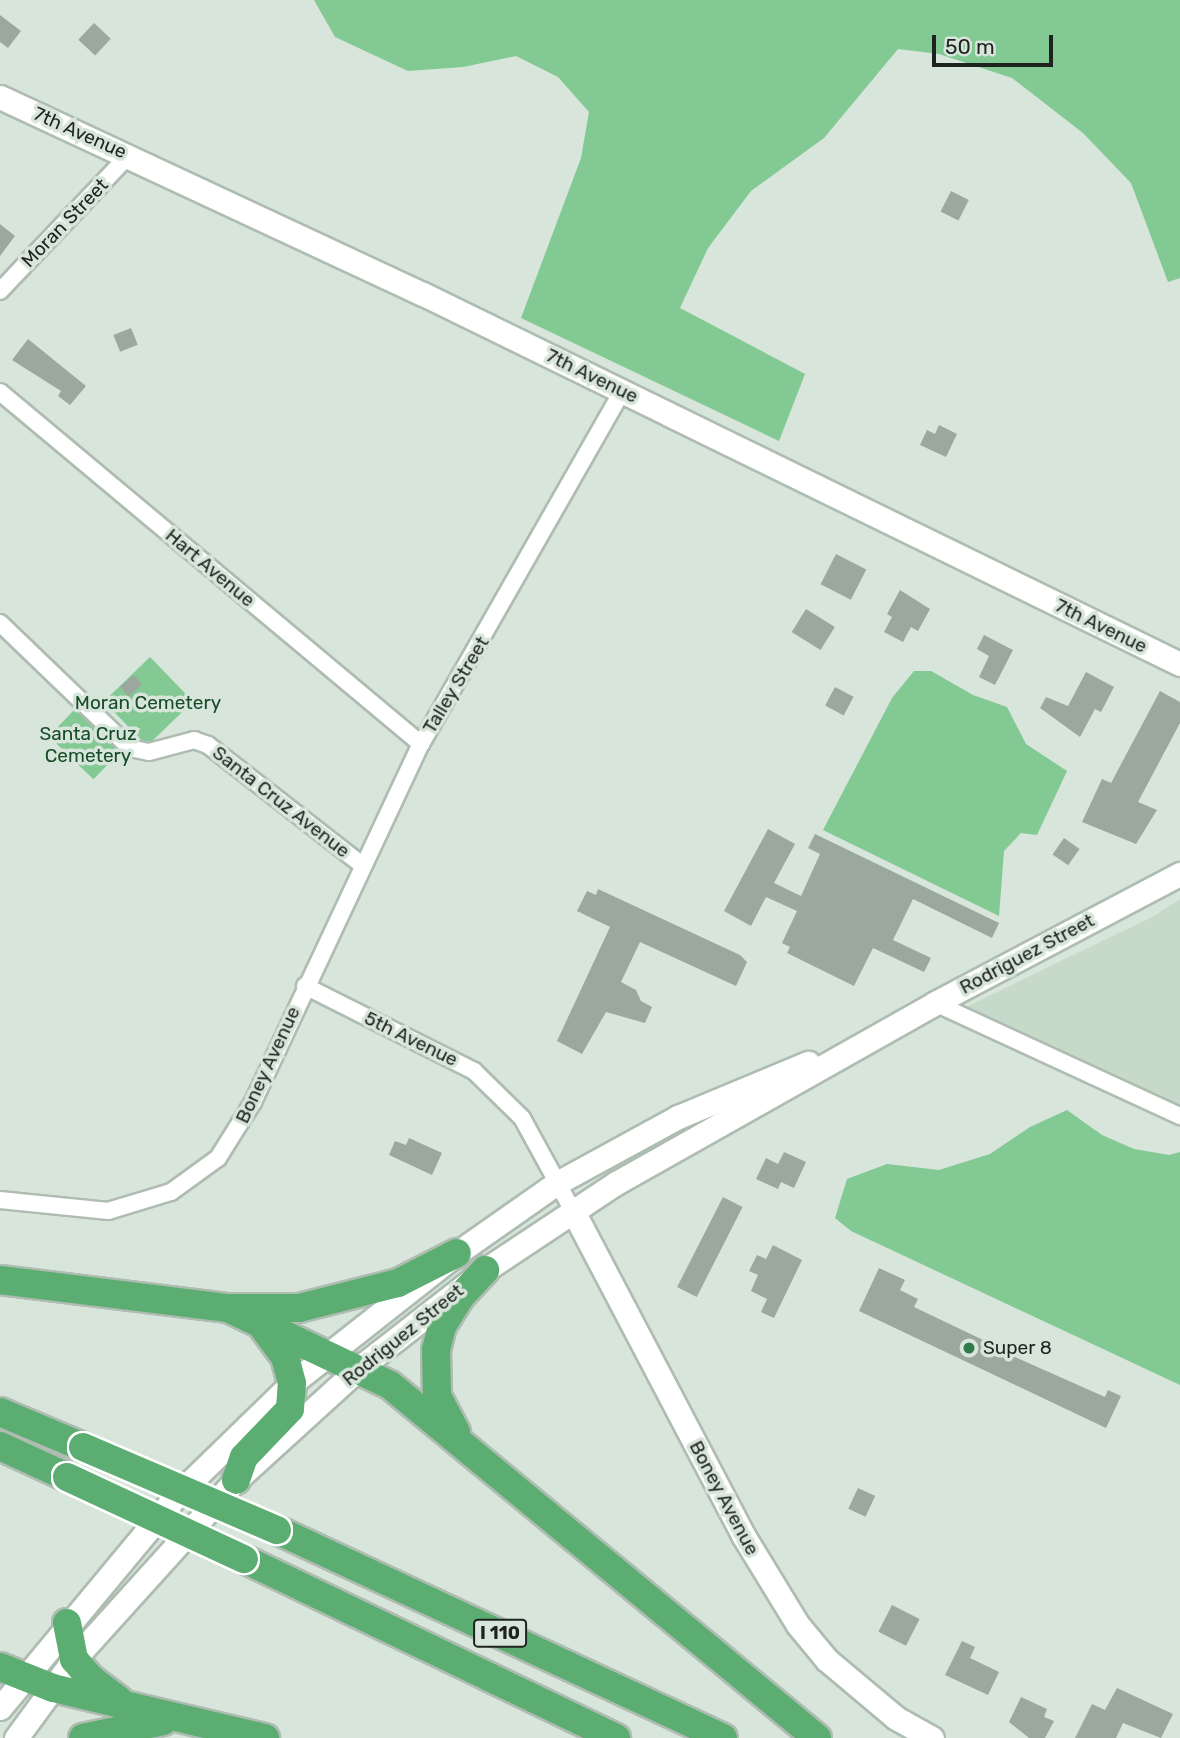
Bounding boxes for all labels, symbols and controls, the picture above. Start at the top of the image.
scale bar [935,21,1056,65]
text: 50 m [945,34,995,59]
street label: 7th Avenue [30,102,130,164]
street label: Moran Street [17,174,113,272]
street label: 7th Avenue [542,344,642,408]
street label: Hart Avenue [161,524,259,612]
street label: 7th Avenue [1051,594,1151,658]
street label: Talley Street [418,632,494,738]
park label: Moran Cemetery [75,692,221,714]
park label: Santa Cruz Cemetery [39,723,137,767]
street label: Santa Cruz Avenue [208,741,354,863]
street label: Rodriguez Street [956,909,1098,999]
street label: Boney Avenue [231,1003,305,1127]
street label: 5th Avenue [360,1007,462,1071]
street label: Rodriguez Street [338,1279,468,1391]
place label: Super 8 [983,1337,1052,1359]
marker: Super 8 [961,1340,977,1356]
street label: Boney Avenue [684,1437,764,1559]
road number: I 110 [472,1618,528,1648]

